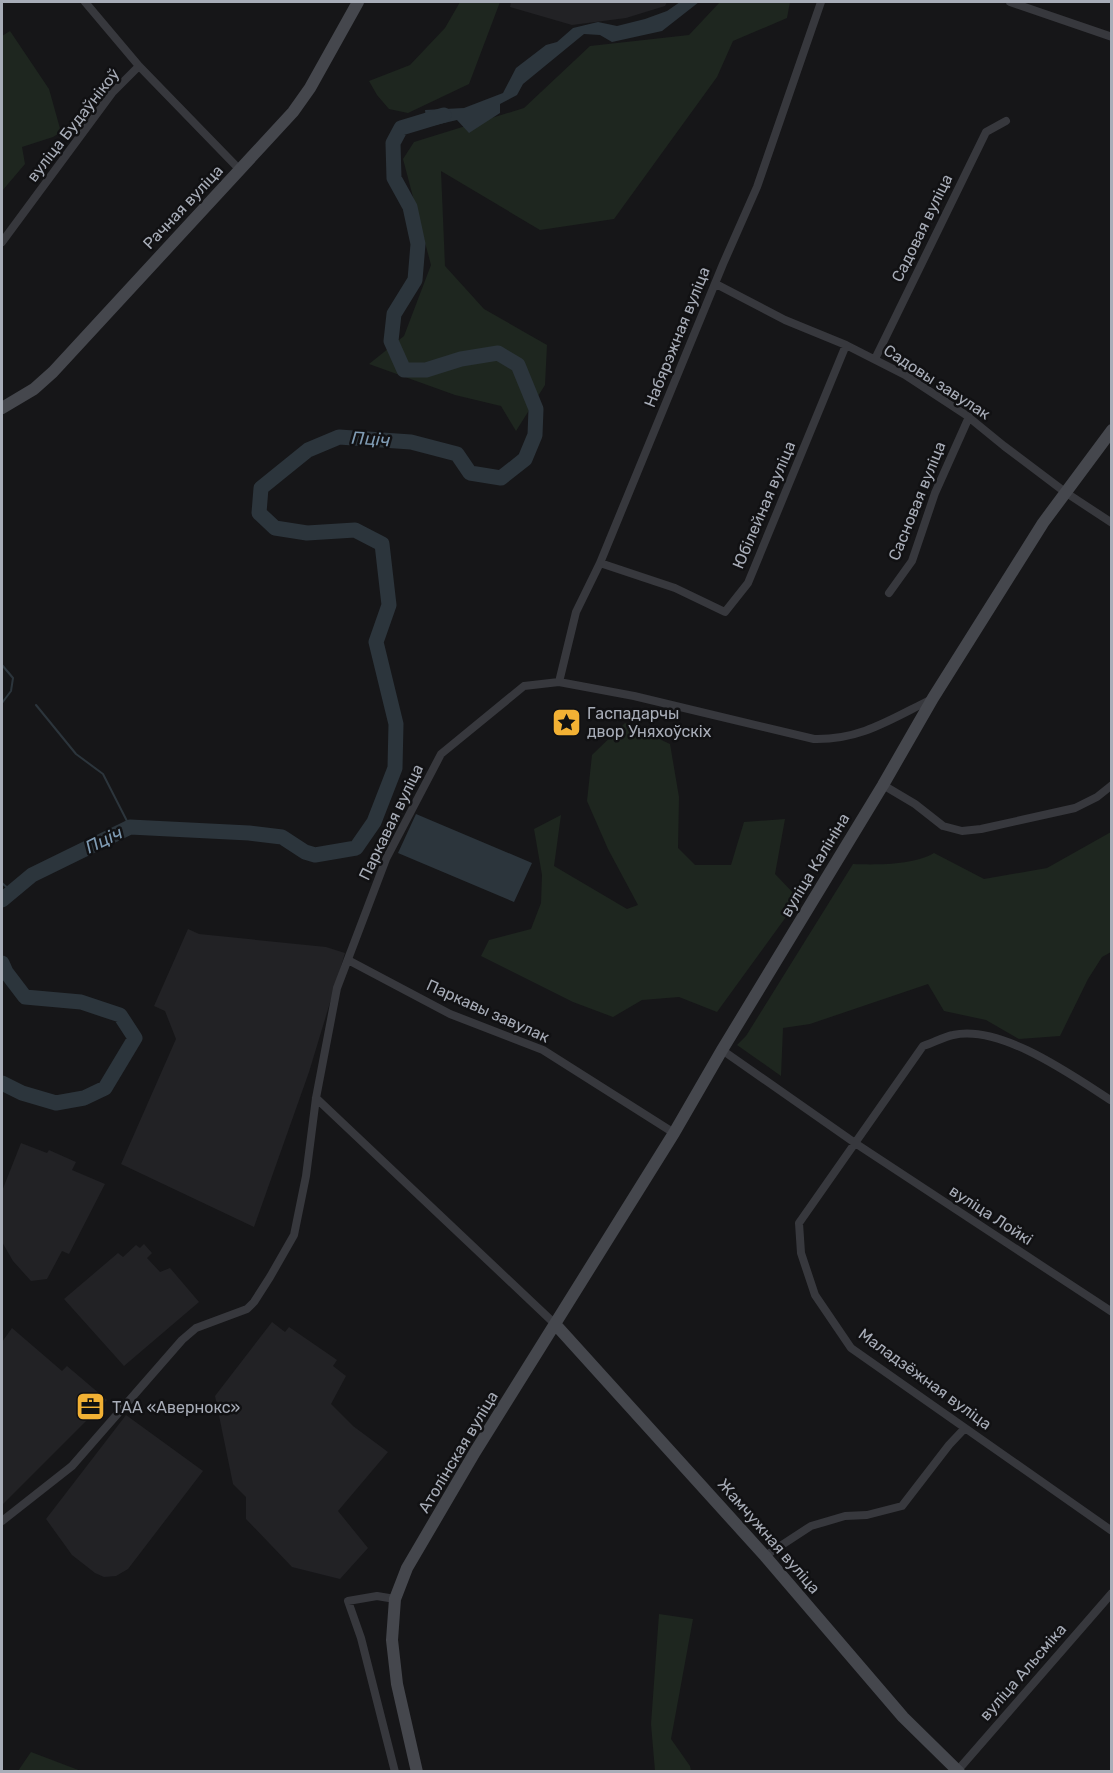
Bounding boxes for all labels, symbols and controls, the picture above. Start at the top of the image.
street label: вуліца Будаўнікоў [23,64,123,185]
street label: Рачная вуліца [139,161,227,253]
street label: Садовая вуліца [888,171,956,285]
street label: Набярэжная вуліца [640,264,714,410]
street label: Садовы завулак [880,340,994,424]
water label: Пціч [351,427,391,451]
street label: Юбілейная вуліца [729,438,799,572]
street label: Сасновая вуліца [884,439,950,563]
place label: Гаспадарчы двор Уняхоўскіх [587,704,712,741]
place icon: Гаспадарчы двор Уняхоўскіх [550,706,582,738]
street label: Паркавая вуліца [355,761,427,883]
street label: вуліца Калініна [777,810,853,920]
water label: Пціч [82,822,126,858]
street label: Паркавы завулак [424,975,553,1047]
street label: вуліца Лойкі [946,1181,1036,1249]
street label: Маладзёжная вуліца [855,1324,995,1434]
street label: Атолінская вуліца [414,1388,502,1516]
office icon: ТАА «Авернокс» [75,1391,107,1423]
place label: ТАА «Авернокс» [112,1398,240,1417]
street label: Жамчужная вуліца [714,1475,824,1597]
street label: вуліца Альсміка [976,1620,1070,1724]

